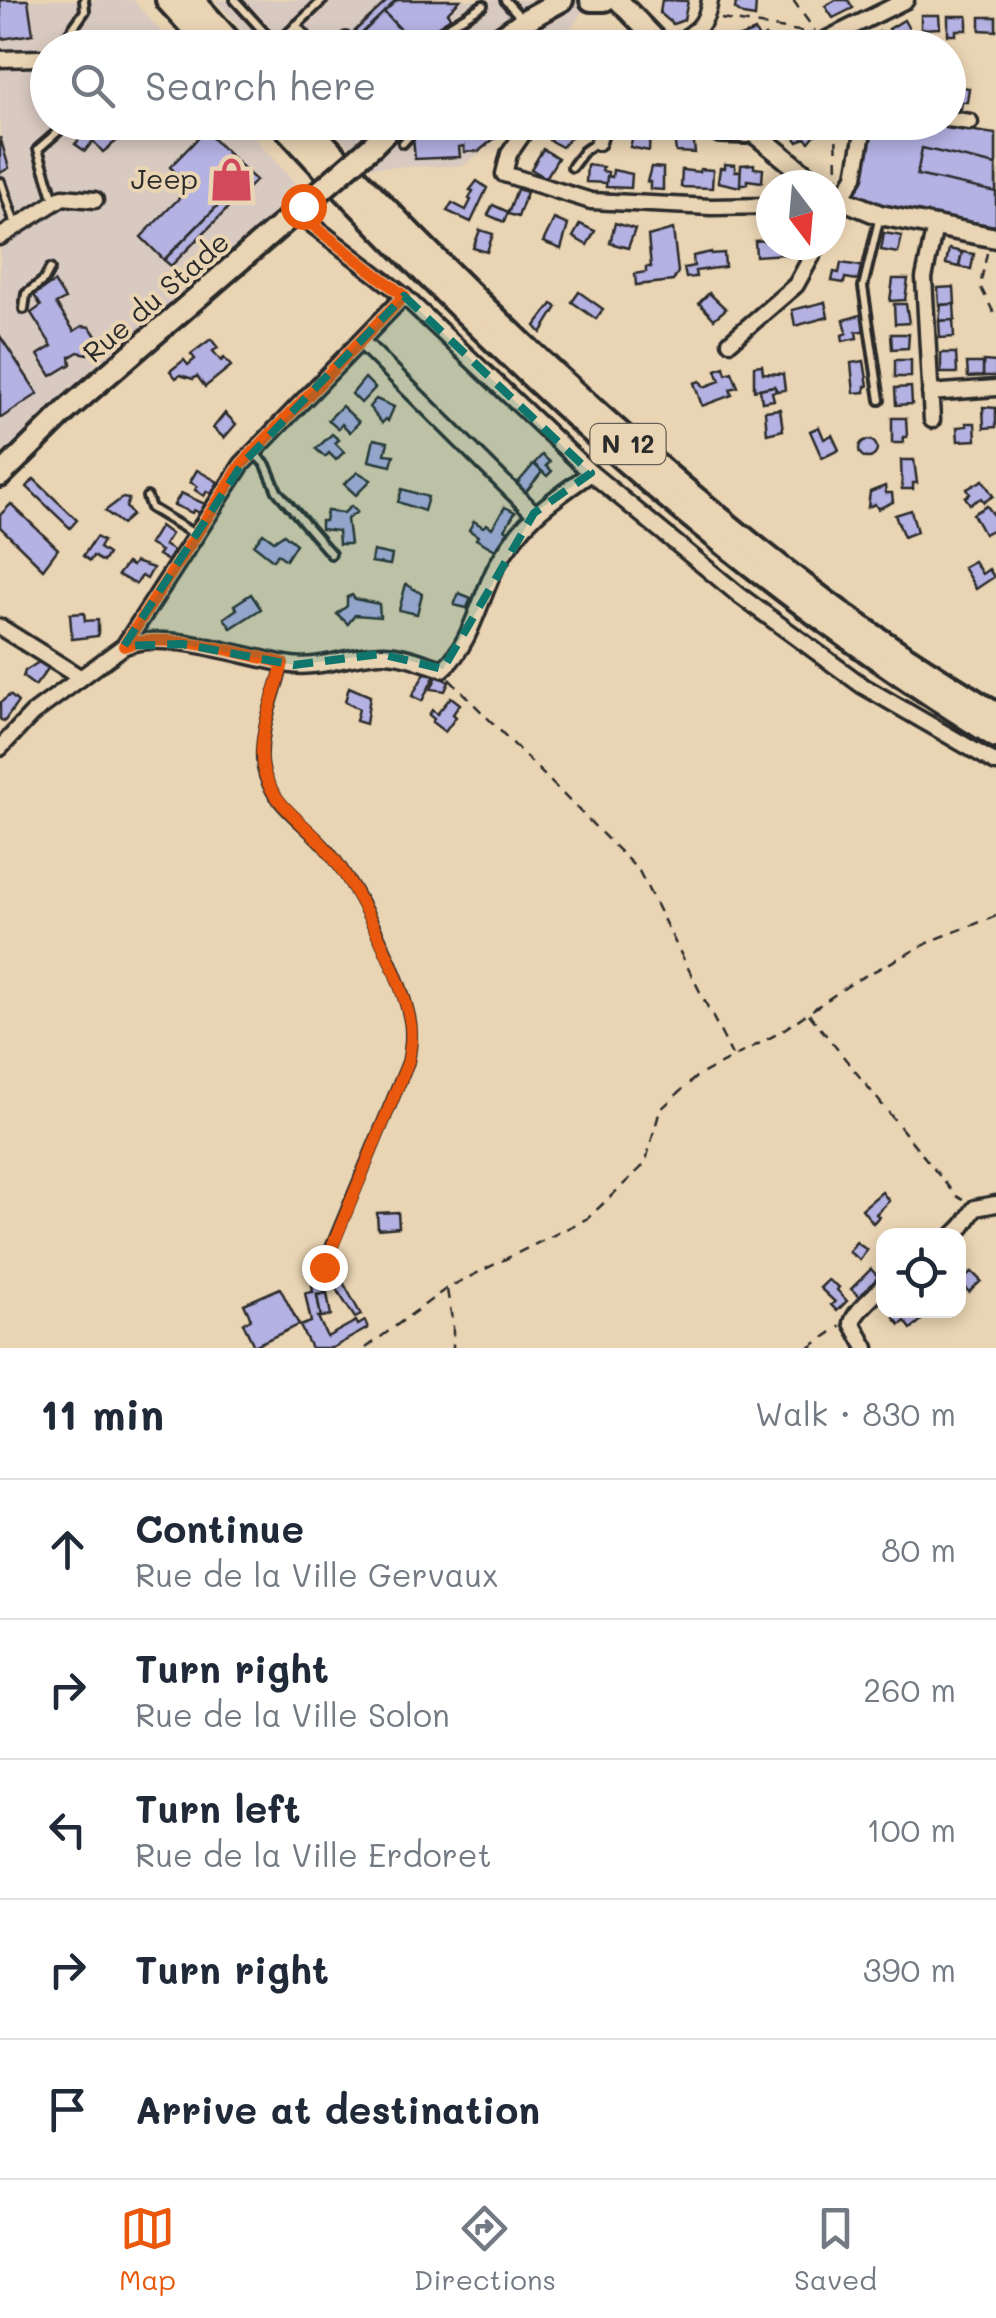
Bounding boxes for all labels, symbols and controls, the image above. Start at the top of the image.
search box [30,30,966,140]
icon: search [65,58,120,113]
text: Search here [145,60,376,110]
shop icon: Jeep [207,155,255,203]
place label: Jeep [131,160,198,196]
north arrow [756,170,846,260]
route start [281,184,327,230]
street label: Rue du Stade [75,223,236,370]
road number: N 12 [590,424,666,464]
map controls [876,1228,966,1318]
button: locate [876,1228,966,1318]
route end [302,1245,348,1291]
text: 11 min [40,1386,164,1441]
text: Walk · 830 m [755,1392,956,1434]
text: Continue [135,1503,304,1553]
icon: ahead [40,1522,95,1577]
text: 80 m [881,1528,956,1570]
text: Rue de la Ville Gervaux [135,1553,498,1595]
text: Turn right [135,1643,329,1693]
icon: right [40,1662,95,1717]
text: 260 m [863,1668,956,1710]
text: Rue de la Ville Solon [135,1693,450,1735]
text: Turn left [135,1783,301,1833]
icon: left [40,1802,95,1857]
text: 100 m [866,1808,956,1850]
text: Rue de la Ville Erdoret [135,1833,492,1875]
icon: right [40,1942,95,1997]
text: Turn right [135,1944,329,1994]
text: 390 m [863,1948,956,1990]
icon: arrive [40,2082,95,2137]
text: Arrive at destination [135,2084,540,2134]
tab: Map [119,2201,176,2297]
tab: Directions [414,2201,556,2297]
tab: Saved [794,2201,877,2297]

